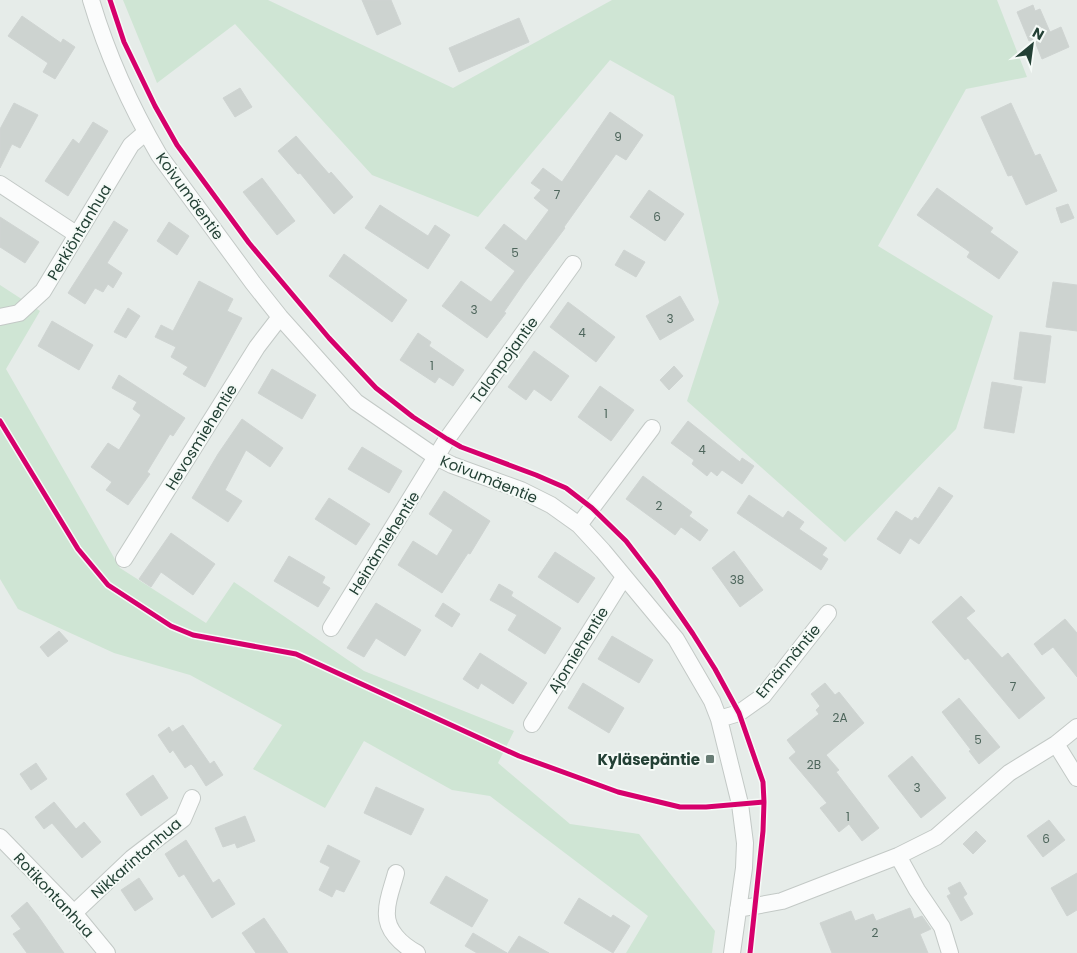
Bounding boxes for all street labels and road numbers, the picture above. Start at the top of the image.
street label: Koivumäentie [151,148,229,244]
street label: Perkiöntanhua [42,180,116,284]
street label: Talonpojantie [465,312,543,408]
street label: Hevosmiehentie [160,380,242,494]
street label: Koivumäentie [437,450,541,508]
street label: Heinämiehentie [344,487,424,599]
street label: Ajomiehentie [543,603,613,697]
street label: Emännäntie [751,620,825,702]
street label: Nikkarintanhua [86,813,186,903]
street label: Rotikontanhua [9,848,99,942]

